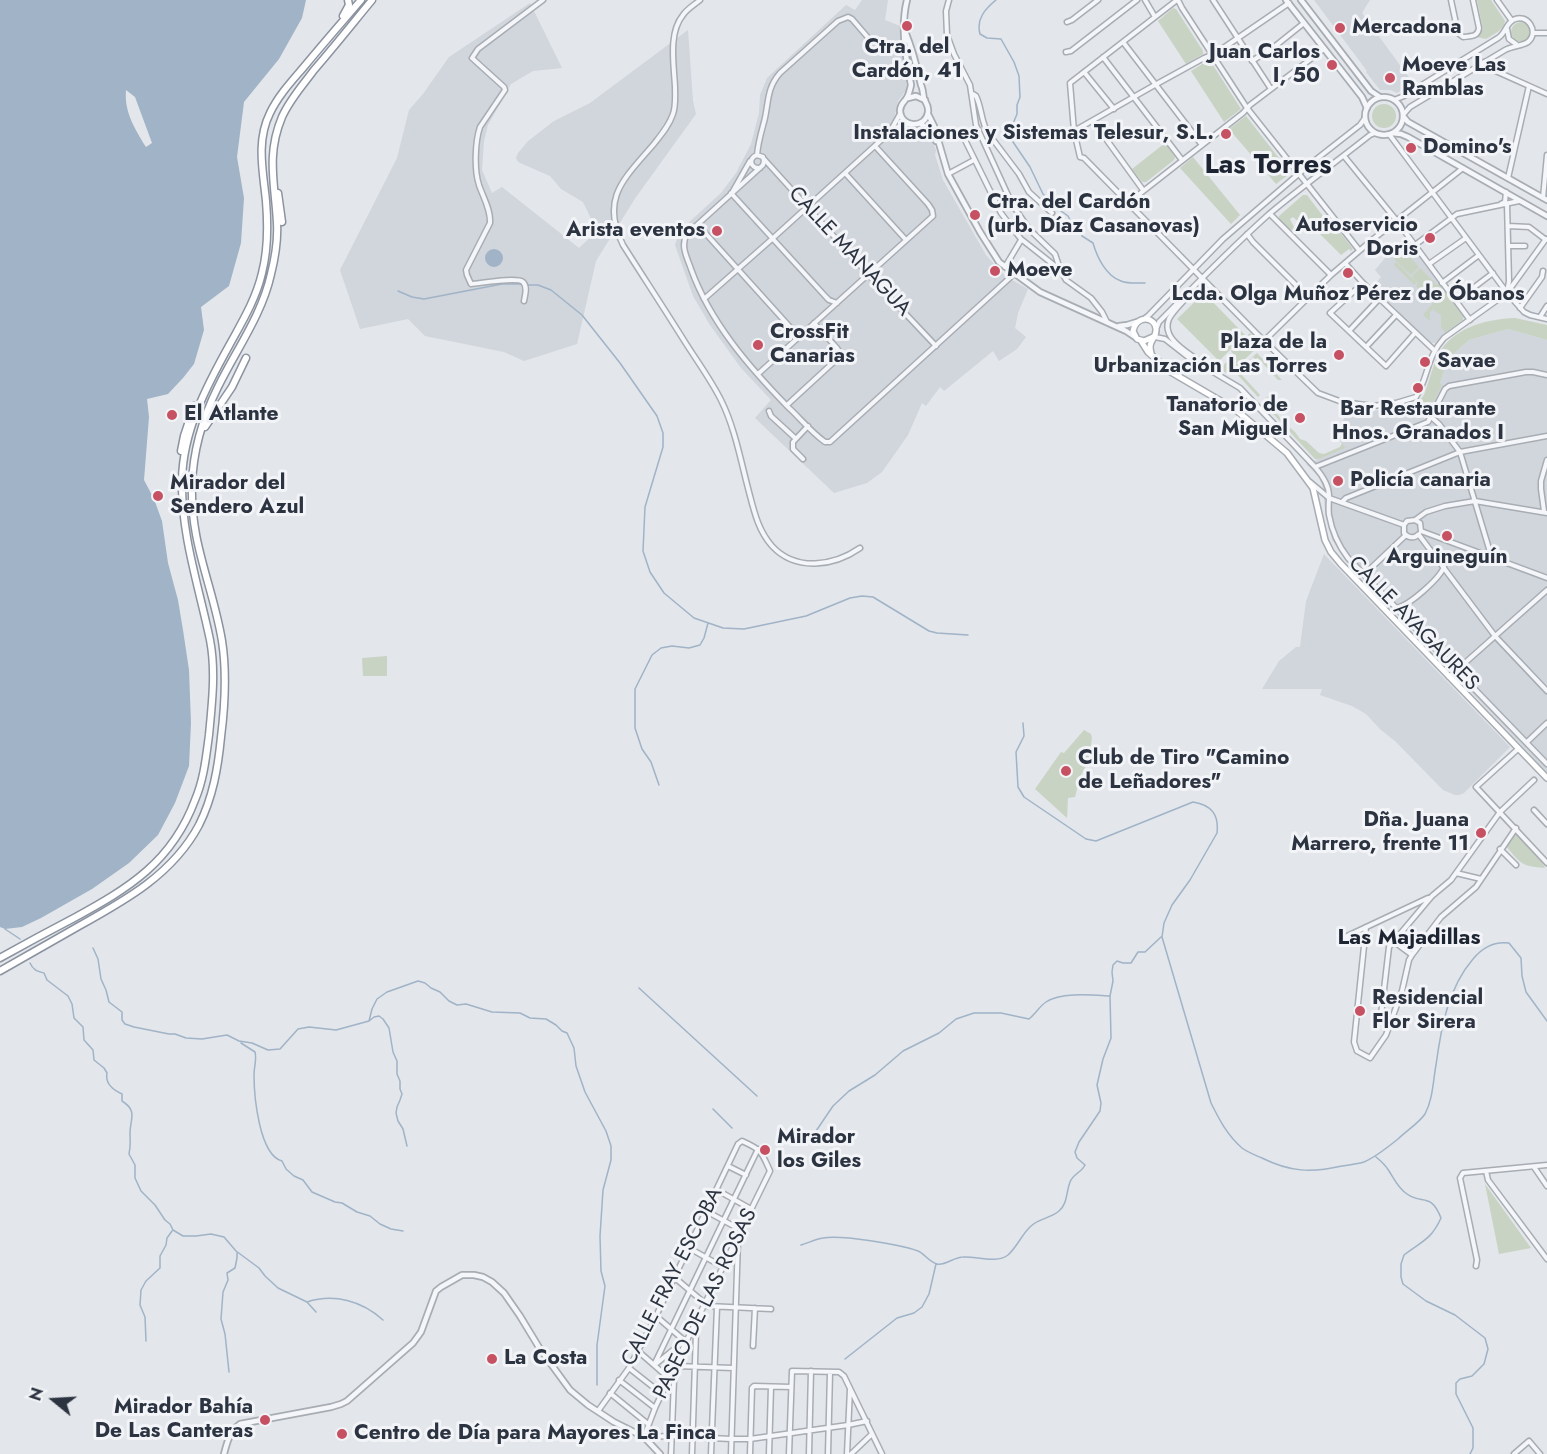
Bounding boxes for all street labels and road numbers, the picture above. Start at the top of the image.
street label: CALLE MANAGUA [782,182,916,322]
street label: CALLE AYAGAURES [1342,551,1484,697]
street label: CALLE FRAY ESCOBA [617,1184,729,1370]
street label: PASEO DE LAS ROSAS [649,1205,763,1403]

